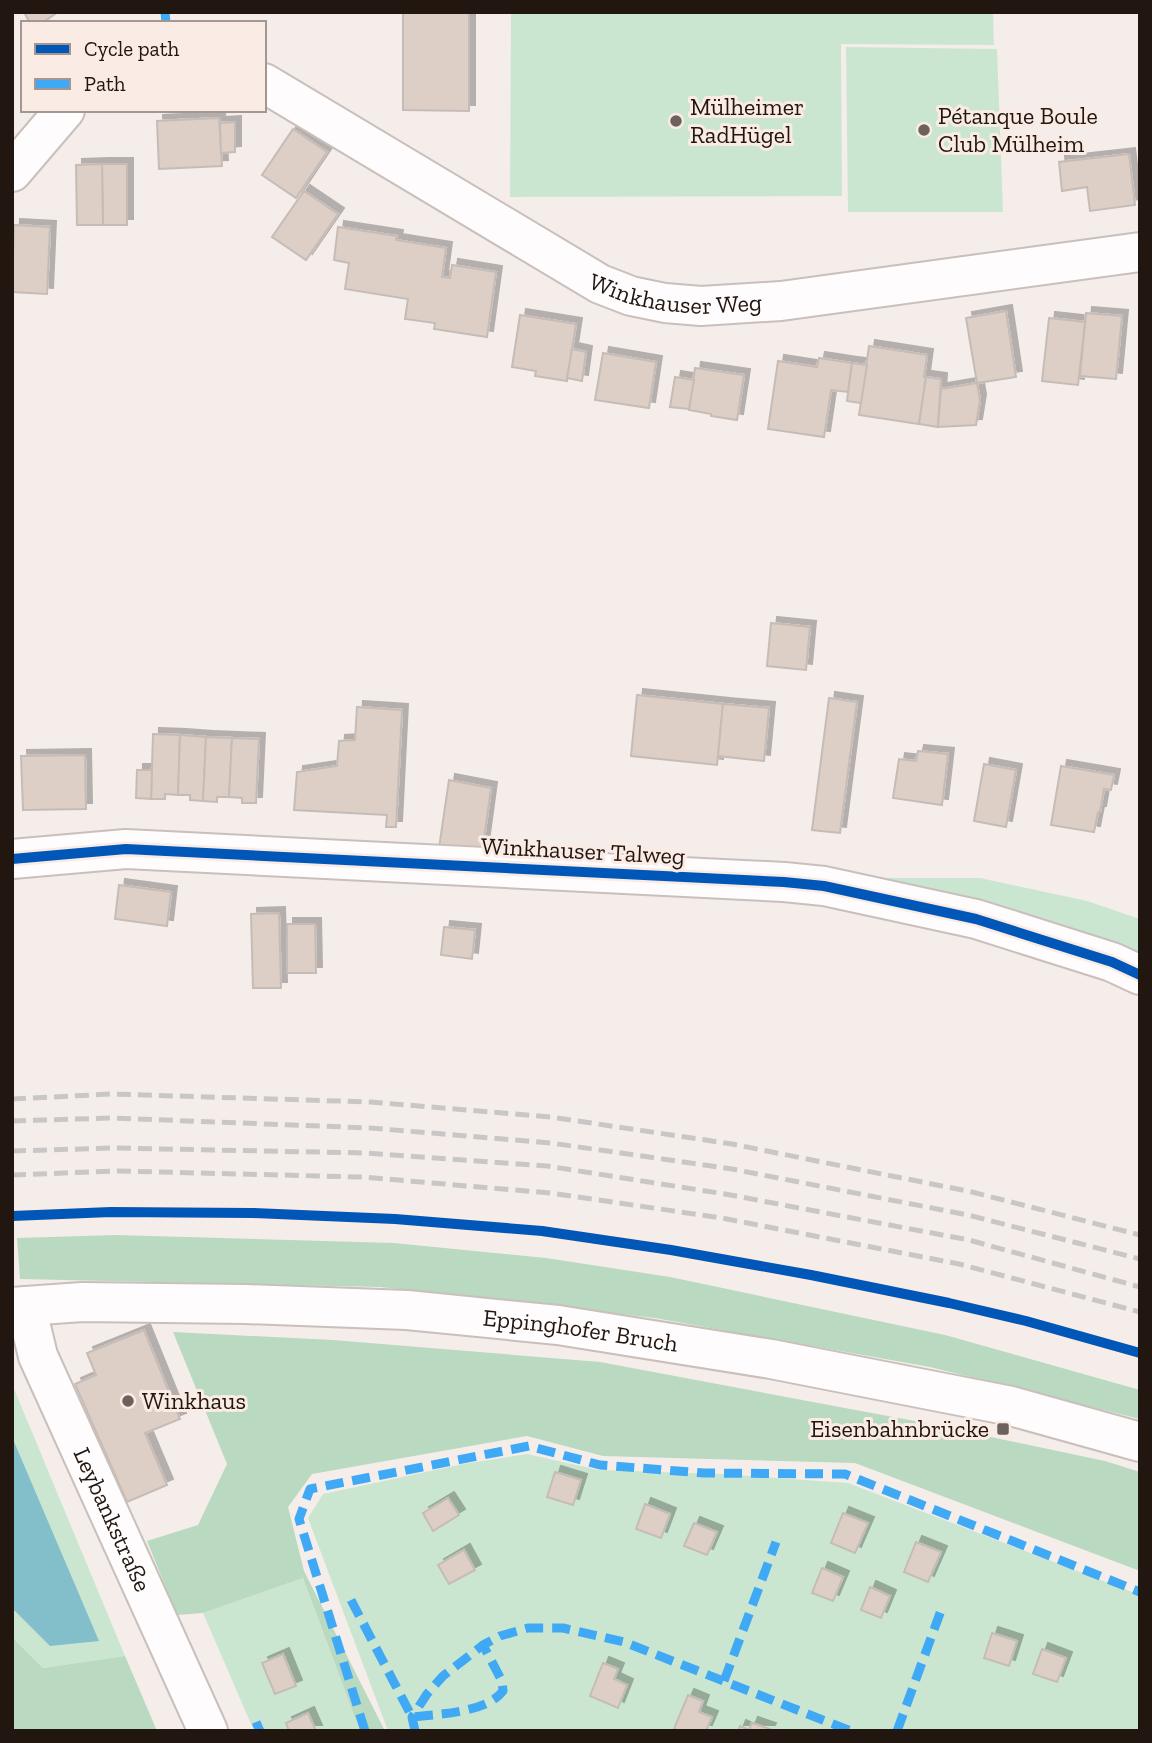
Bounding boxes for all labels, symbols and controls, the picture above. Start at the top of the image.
legend [21,21,266,112]
text: Cycle path [84,36,179,61]
text: Path [84,71,126,96]
place label: Mülheimer RadHügel [690,92,804,149]
place label: Pétanque Boule Club Mülheim [938,101,1098,158]
marker: Mülheimer RadHügel [668,113,684,129]
marker: Pétanque Boule Club Mülheim [916,122,932,138]
street label: Winkhauser Weg [585,266,763,320]
street label: Winkhauser Talweg [480,831,686,870]
street label: Eppinghofer Bruch [482,1303,681,1358]
place label: Winkhaus [142,1386,246,1415]
marker: Winkhaus [120,1393,136,1409]
place label: Eisenbahnbrücke [810,1414,989,1443]
marker: Eisenbahnbrücke [995,1421,1011,1437]
street label: Leybankstraße [67,1443,158,1596]

